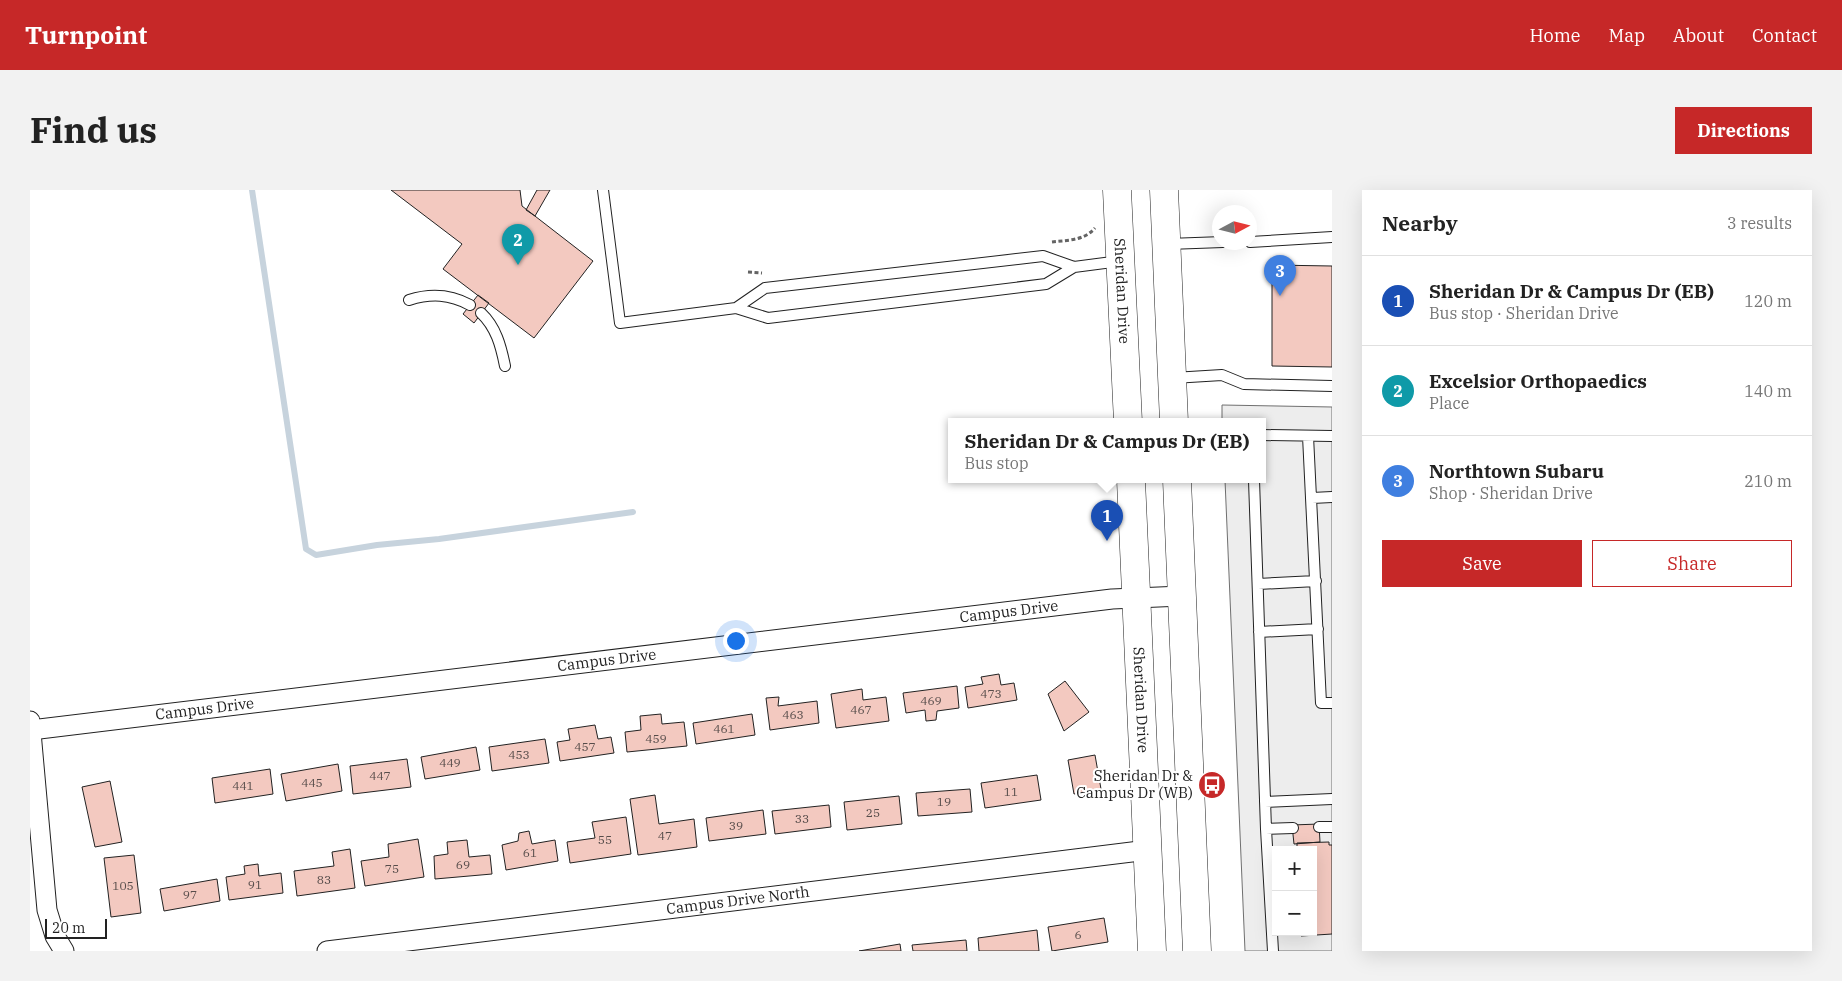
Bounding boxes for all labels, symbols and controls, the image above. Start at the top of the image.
text: Turnpoint [25,19,147,51]
text: Home [1529,24,1581,47]
text: Map [1609,24,1645,47]
text: About [1673,24,1724,47]
text: Contact [1752,24,1817,47]
text: Find us [30,107,157,153]
button: Directions [1675,107,1812,154]
north arrow [1212,205,1257,250]
text: Nearby [1382,209,1458,237]
text: 3 results [1727,213,1792,233]
pin: 2 [502,224,534,265]
street label: Sheridan Drive [1110,237,1134,344]
pin: 3 [1264,255,1296,296]
text: Sheridan Dr & Campus Dr (EB) [1429,279,1714,303]
text: 1 [1393,291,1403,311]
text: 120 m [1744,291,1792,311]
text: Bus stop · Sheridan Drive [1429,303,1619,323]
text: Excelsior Orthopaedics [1429,369,1647,393]
text: 2 [1393,381,1403,401]
text: 140 m [1744,381,1792,401]
text: Place [1429,393,1469,413]
popup [948,418,1266,483]
text: Sheridan Dr & Campus Dr (EB) [965,429,1249,453]
text: Bus stop [965,453,1029,473]
text: Northtown Subaru [1429,459,1604,483]
text: 3 [1393,471,1403,491]
text: 210 m [1744,471,1792,491]
text: Shop · Sheridan Drive [1429,483,1593,503]
pin: 1 [1091,500,1123,541]
button: Save [1382,540,1582,587]
button: Share [1592,540,1792,587]
street label: Campus Drive [958,596,1059,626]
your location [723,628,749,654]
street label: Campus Drive [556,644,657,675]
street label: Sheridan Drive [1129,646,1153,753]
house number: 473 [980,686,1002,701]
street label: Campus Drive [154,693,255,724]
house number: 469 [920,693,942,708]
house number: 467 [850,702,872,717]
house number: 463 [782,707,804,722]
house number: 461 [713,721,735,736]
house number: 459 [645,731,667,746]
house number: 457 [574,739,596,754]
house number: 453 [508,747,530,762]
house number: 449 [439,755,461,770]
place label: Sheridan Dr & Campus Dr (WB) [1076,766,1193,802]
house number: 447 [369,768,391,783]
bus stop icon: Sheridan Dr & Campus Dr (WB) [1197,770,1227,800]
house number: 445 [301,775,323,790]
house number: 441 [232,778,254,793]
house number: 11 [1004,784,1018,799]
house number: 19 [937,794,951,809]
house number: 25 [866,805,880,820]
house number: 33 [795,811,809,826]
house number: 39 [729,818,743,833]
house number: 47 [658,828,672,843]
house number: 55 [598,832,612,847]
house number: 61 [523,845,537,860]
map controls [1272,846,1317,936]
button: + [1272,846,1317,891]
house number: 69 [456,857,470,872]
house number: 75 [385,861,399,876]
house number: 83 [317,872,331,887]
house number: 91 [248,877,262,892]
house number: 105 [112,878,134,893]
street label: Campus Drive North [665,882,811,918]
house number: 97 [183,887,197,902]
button: − [1272,891,1317,936]
scale bar [45,916,108,939]
text: 20 m [52,919,85,937]
house number: 6 [1074,927,1082,942]

